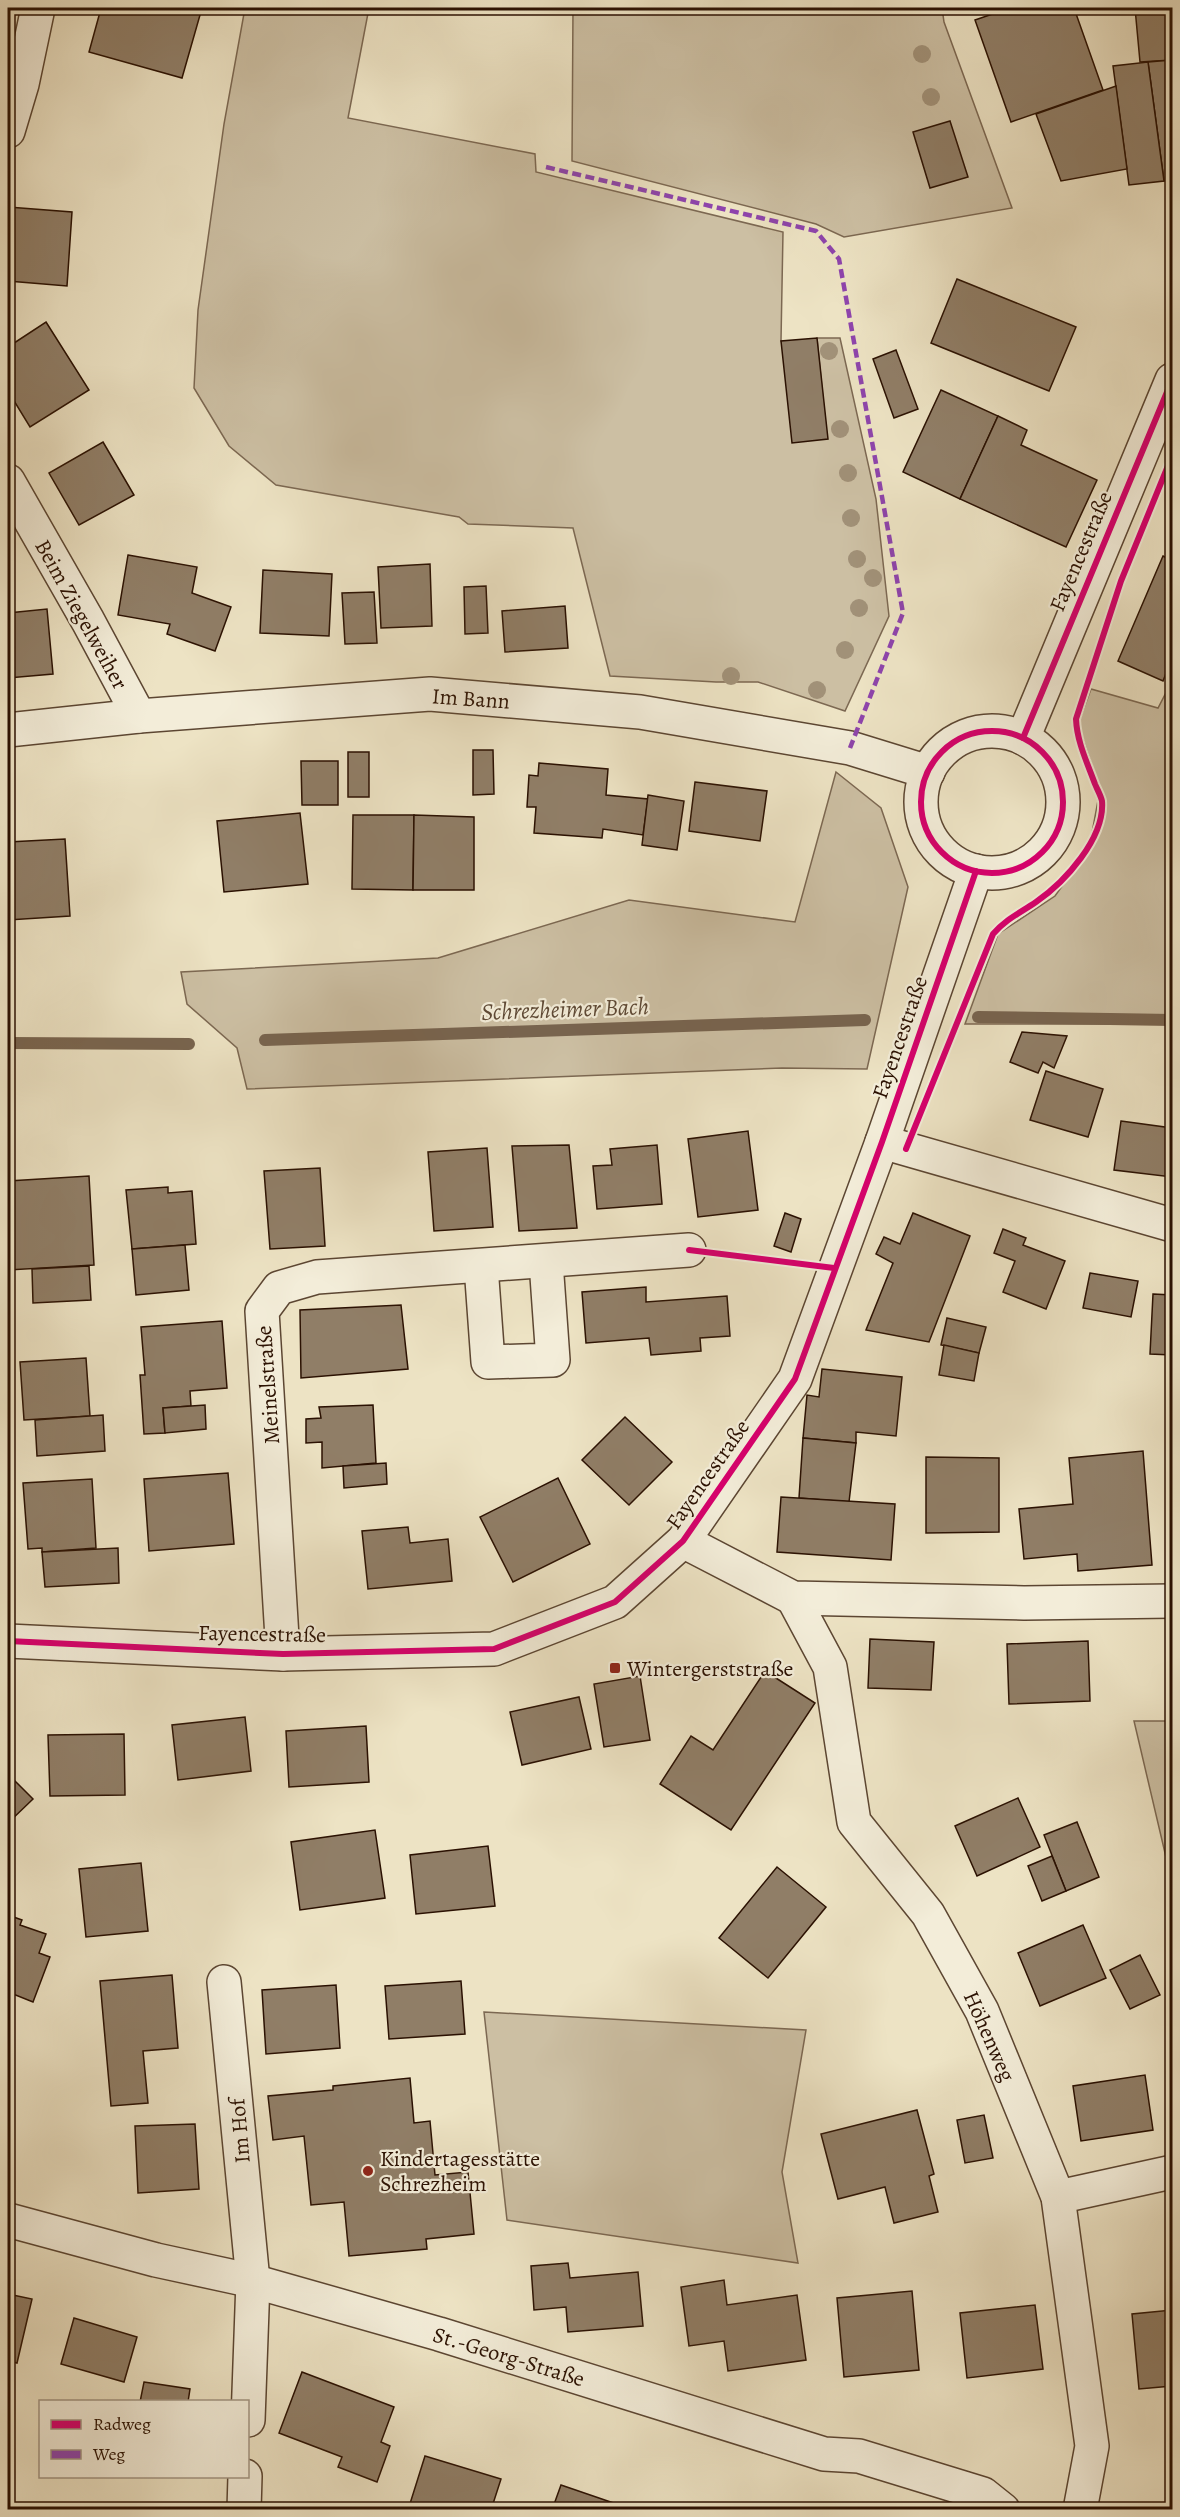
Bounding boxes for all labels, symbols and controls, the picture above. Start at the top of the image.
street label: Fayencestraße [1042,487,1120,616]
street label: Beim Ziegelweiher [27,534,135,695]
street label: Im Bann [431,681,511,717]
street label: Fayencestraße [865,972,935,1103]
water label: Schrezheimer Bach [481,990,649,1028]
street label: Meinelstraße [249,1325,287,1445]
street label: Fayencestraße [659,1414,757,1536]
street label: Fayencestraße [198,1618,326,1650]
place label: Wintergerststraße [626,1654,793,1684]
marker: Wintergerststraße [608,1661,622,1675]
street label: Höhenweg [956,1986,1022,2086]
street label: Im Hof [222,2095,258,2164]
place label: Kindertagesstätte Schrezheim [380,2144,540,2199]
marker: Kindertagesstätte Schrezheim [361,2164,375,2178]
street label: St.-Georg-Straße [429,2320,588,2394]
legend [39,2400,249,2478]
text: Radweg [93,2412,151,2436]
text: Weg [92,2442,125,2466]

